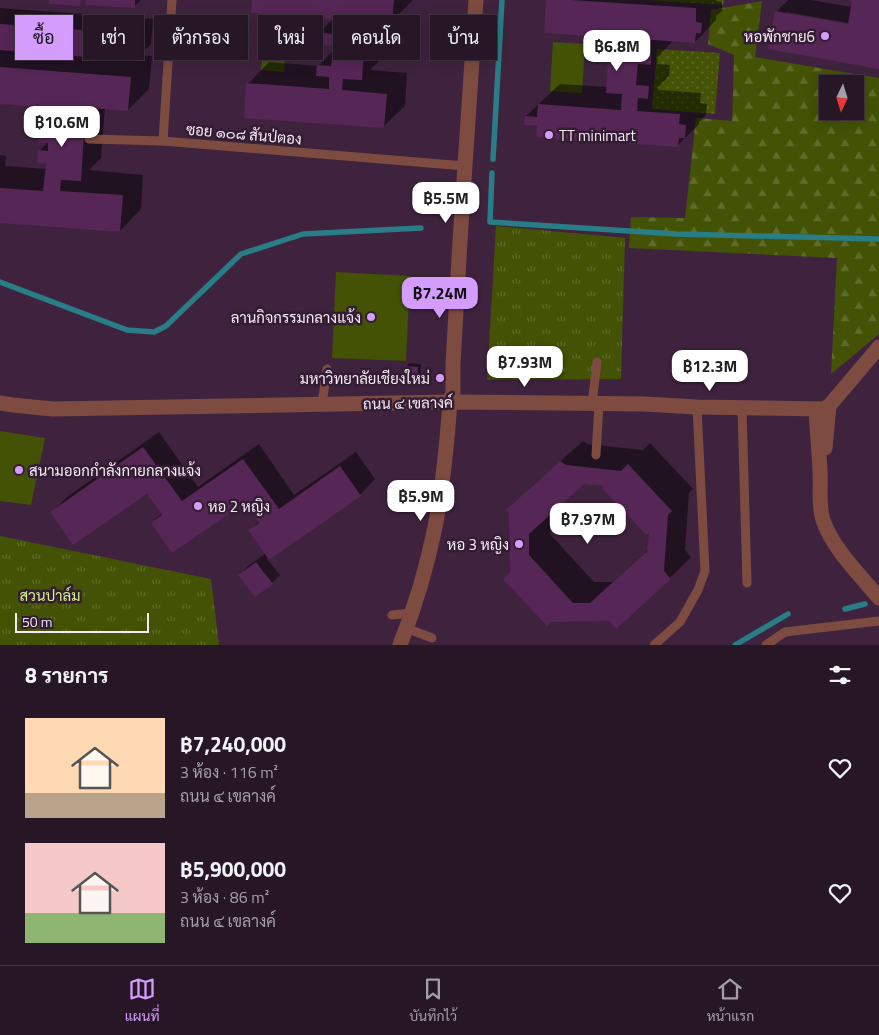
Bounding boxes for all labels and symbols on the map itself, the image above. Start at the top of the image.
place label: หอพักชาย6 [744,25,815,48]
pin: ฿6.8M [582,30,652,72]
marker: หอพักชาย6 [819,30,831,42]
north arrow [819,75,864,120]
pin: ฿10.6M [21,106,103,148]
street label: ซอย ๑๐๘ สันป่ตอง [185,117,303,151]
place label: TT minimart [559,124,636,147]
marker: TT minimart [543,129,555,141]
pin: ฿5.5M [411,182,481,224]
pin: ฿7.24M [399,276,481,319]
place label: ลานกิจกรรมกลางแจ้ง [231,306,361,329]
marker: ลานกิจกรรมกลางแจ้ง [365,311,377,323]
pin: ฿7.93M [484,346,566,388]
pin: ฿12.3M [669,350,751,392]
place label: มหาวิทยาลัยเชียงใหม่ [300,367,430,390]
marker: มหาวิทยาลัยเชียงใหม่ [434,372,446,384]
street label: ถนน ๔ เขลางค์ [363,391,453,415]
place label: สนามออกกำลังกายกลางแจ้ง [29,459,201,482]
marker: สนามออกกำลังกายกลางแจ้ง [13,464,25,476]
pin: ฿5.9M [386,480,456,522]
place label: หอ 2 หญิง [208,495,270,518]
marker: หอ 2 หญิง [192,500,204,512]
pin: ฿7.97M [547,502,629,545]
place label: หอ 3 หญิง [447,533,509,556]
marker: หอ 3 หญิง [513,538,525,550]
park label: สวนปาล์ม [20,584,80,607]
scale bar [15,610,149,633]

